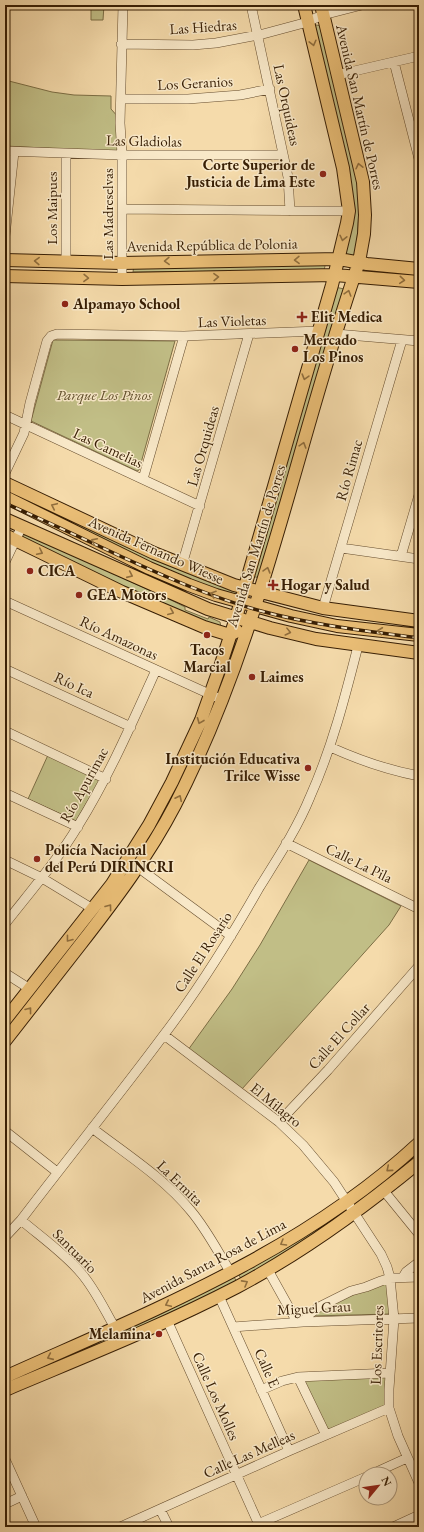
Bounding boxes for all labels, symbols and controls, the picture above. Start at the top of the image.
street label: Las Hiedras [169,15,237,38]
street label: Avenida San Martín de Porres [332,21,389,192]
one-way arrow [308,39,317,46]
street label: Las Orquideas [270,62,305,147]
street label: Los Geranios [157,71,233,94]
street label: Las Gladiolas [106,130,182,151]
place label: Corte Superior de Justicia de Lima Este [184,155,315,191]
one-way arrow [355,163,364,170]
street label: Las Madreselvas [98,168,117,260]
marker: Corte Superior de Justicia de Lima Este [318,169,328,179]
street label: Los Maipues [42,171,61,245]
street label: Avenida República de Polonia [125,234,298,256]
one-way arrow [340,235,348,242]
one-way arrow [294,256,300,264]
one-way arrow [34,257,40,265]
one-way arrow [164,257,170,265]
one-way arrow [213,273,219,281]
one-way arrow [83,274,89,282]
one-way arrow [399,276,405,285]
one-way arrow [344,290,352,297]
place label: Alpamayo School [72,294,181,313]
marker: Alpamayo School [60,299,70,309]
place label: Elit Medica [311,307,383,326]
street label: Las Violetas [198,310,267,331]
marker: Elit Medica [296,311,308,323]
place label: Mercado Los Pinos [303,330,364,366]
marker: Mercado Los Pinos [290,344,300,354]
one-way arrow [301,374,310,381]
park label: Parque Los Pinos [56,385,152,405]
street label: Las Orquideas [182,403,223,488]
street label: Las Camelias [70,423,146,472]
street label: Río Rimac [331,437,366,503]
one-way arrow [298,441,307,448]
street label: Avenida San Martín de Porres [221,462,289,630]
one-way arrow [51,503,58,511]
street label: Avenida Fernando Wiesse [85,511,227,588]
one-way arrow [91,538,98,546]
one-way arrow [36,547,43,555]
place label: CICA [38,561,76,580]
marker: CICA [25,566,35,576]
one-way arrow [262,566,271,573]
one-way arrow [126,570,133,578]
place label: Hogar y Salud [281,575,371,594]
marker: Hogar y Salud [268,580,278,590]
place label: GEA Motors [87,585,166,604]
marker: GEA Motors [74,590,84,600]
one-way arrow [209,590,216,598]
one-way arrow [167,608,174,616]
street label: Río Amazonas [77,611,162,664]
one-way arrow [377,627,383,636]
one-way arrow [285,628,291,636]
marker: Tacos Marcial [202,630,212,640]
place label: Tacos Marcial [183,640,231,676]
street label: Río Ica [51,667,97,702]
place label: Laimes [260,667,304,686]
marker: Laimes [247,672,257,682]
one-way arrow [197,716,205,724]
street label: Río Apurimac [55,744,112,826]
place label: Institución Educativa Trilce Wisse [166,749,300,785]
marker: Institución Educativa Trilce Wisse [303,763,313,773]
one-way arrow [174,794,182,802]
street label: Calle La Pila [323,838,396,887]
place label: Policía Nacional del Perú DIRINCRI [45,840,174,876]
marker: Policía Nacional del Perú DIRINCRI [32,854,42,864]
one-way arrow [104,905,111,912]
street label: Calle El Rosario [169,908,236,996]
one-way arrow [67,935,74,942]
street label: Calle El Collar [304,998,374,1073]
one-way arrow [24,1007,31,1014]
street label: El Milagro [247,1078,306,1131]
street label: La Ermita [153,1156,208,1209]
one-way arrow [387,1164,394,1171]
street label: Avenida Santa Rosa de Lima [136,1214,289,1308]
street label: Santuario [49,1224,102,1277]
one-way arrow [280,1238,287,1245]
one-way arrow [241,1280,248,1287]
street label: Miguel Grau [277,1296,351,1319]
one-way arrow [165,1299,173,1307]
street label: Los Escritores [366,1305,387,1385]
place label: Melamina [89,1324,151,1343]
marker: Melamina [154,1329,164,1339]
street label: Calle E [250,1345,285,1391]
street label: Calle Los Molles [188,1349,245,1443]
one-way arrow [46,1352,54,1360]
street label: Calle Las Melleas [200,1425,298,1482]
north arrow [358,1466,398,1506]
text: N [378,1474,395,1489]

